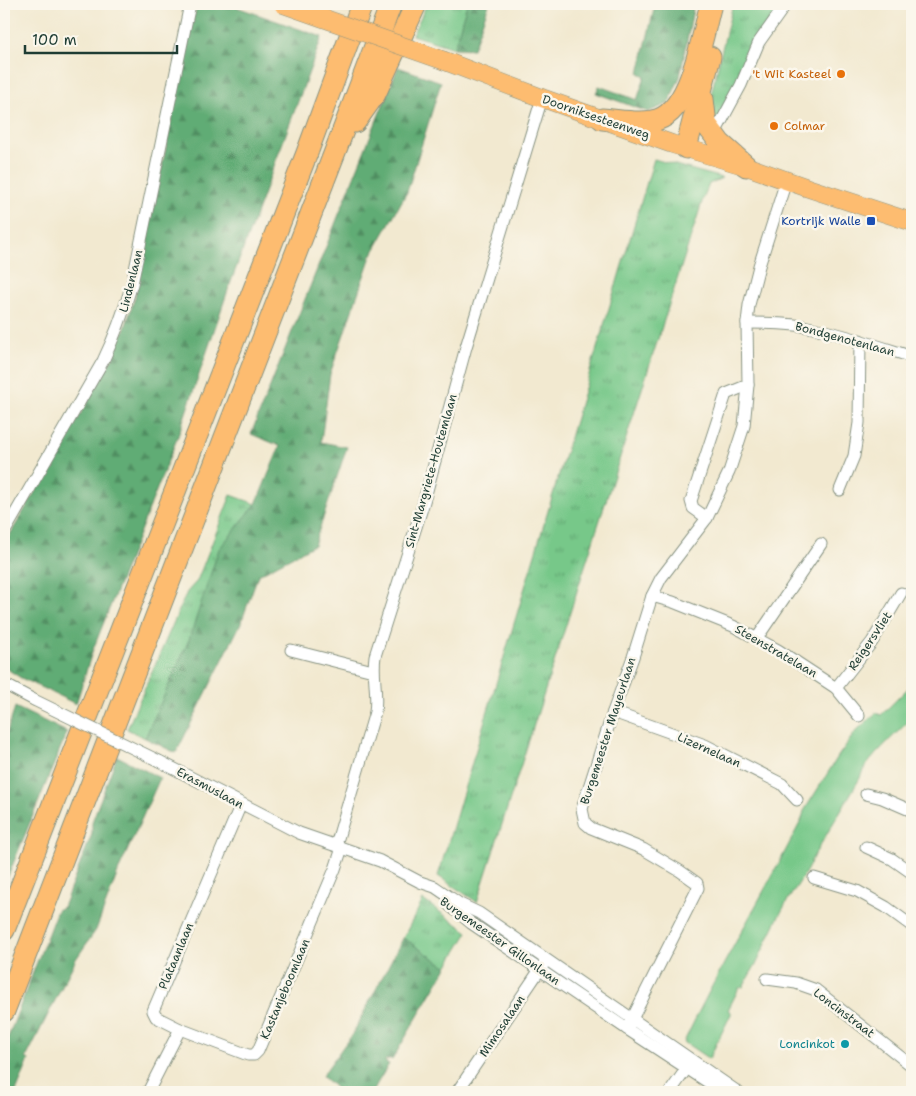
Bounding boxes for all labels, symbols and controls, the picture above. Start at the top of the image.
scale bar [25,22,178,54]
text: 100 m [32,30,77,50]
place label: 't Wit Kasteel [752,66,831,82]
marker: 't Wit Kasteel [835,68,847,80]
street label: Doorniksesteenweg [540,91,652,143]
place label: Colmar [784,118,826,134]
marker: Colmar [768,120,780,132]
place label: Kortrijk Walle [781,213,861,229]
marker: Kortrijk Walle [865,215,877,227]
street label: Lindenlaan [115,248,147,314]
street label: Bondgenotenlaan [794,318,896,360]
street label: Sint-Margriete-Houtemlaan [401,392,461,550]
street label: Reigersvliet [844,608,896,674]
street label: Steenstratelaan [732,621,820,681]
street label: Burgemeester Mayeurlaan [577,655,639,807]
street label: Lizernelaan [675,729,743,771]
street label: Erasmuslaan [174,764,246,812]
street label: Burgemeester Gillonlaan [437,893,563,989]
street label: Plataanlaan [155,920,197,992]
street label: Kastanjeboomlaan [257,936,313,1042]
street label: Loncinstraat [810,985,878,1041]
street label: Mimosalaan [475,992,529,1060]
place label: Loncinkot [779,1036,835,1052]
marker: Loncinkot [839,1038,851,1050]

